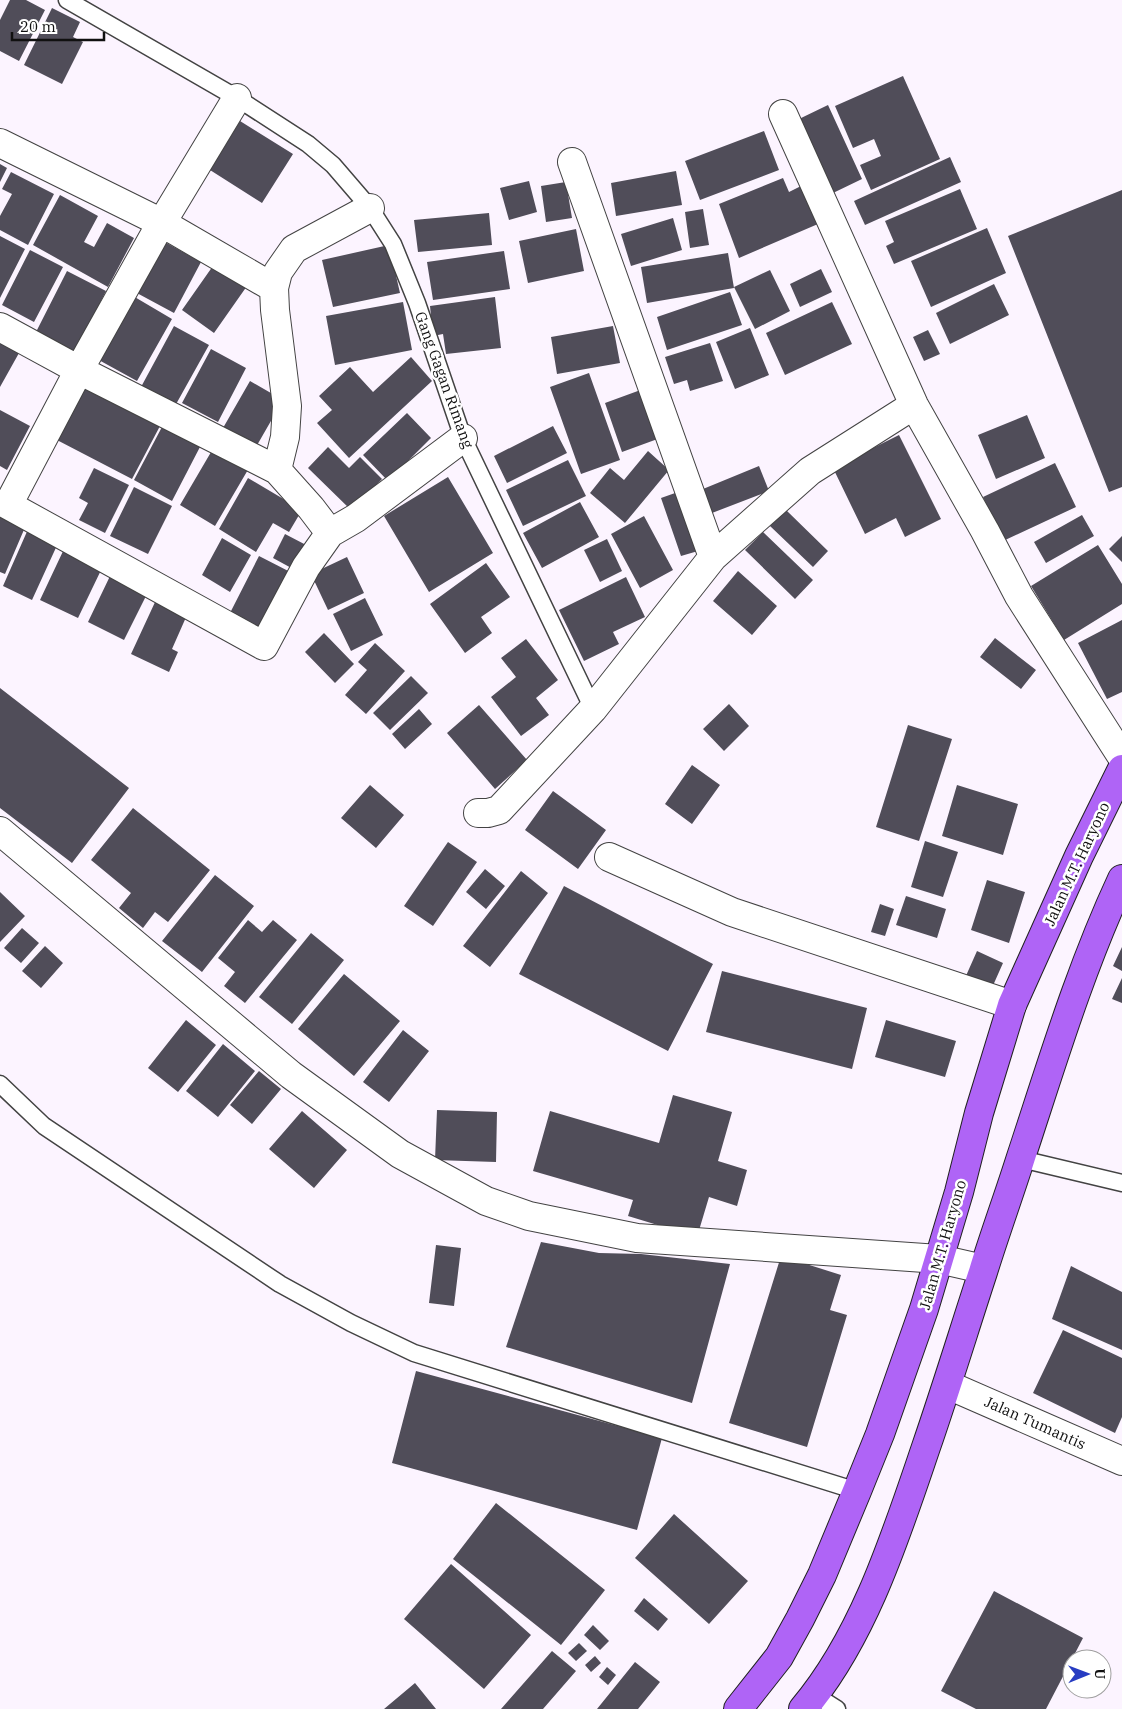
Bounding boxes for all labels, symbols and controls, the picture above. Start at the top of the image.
scale bar [12,10,105,42]
text: 20 m [20,17,56,36]
street label: Gang Gagan Rimang [411,309,478,451]
street label: Jalan M.T. Haryono [1040,799,1114,929]
street label: Jalan M.T. Haryono [915,1178,970,1312]
street label: Jalan Tumantis [982,1392,1089,1453]
north arrow [1062,1649,1112,1699]
text: U [1091,1668,1109,1680]

